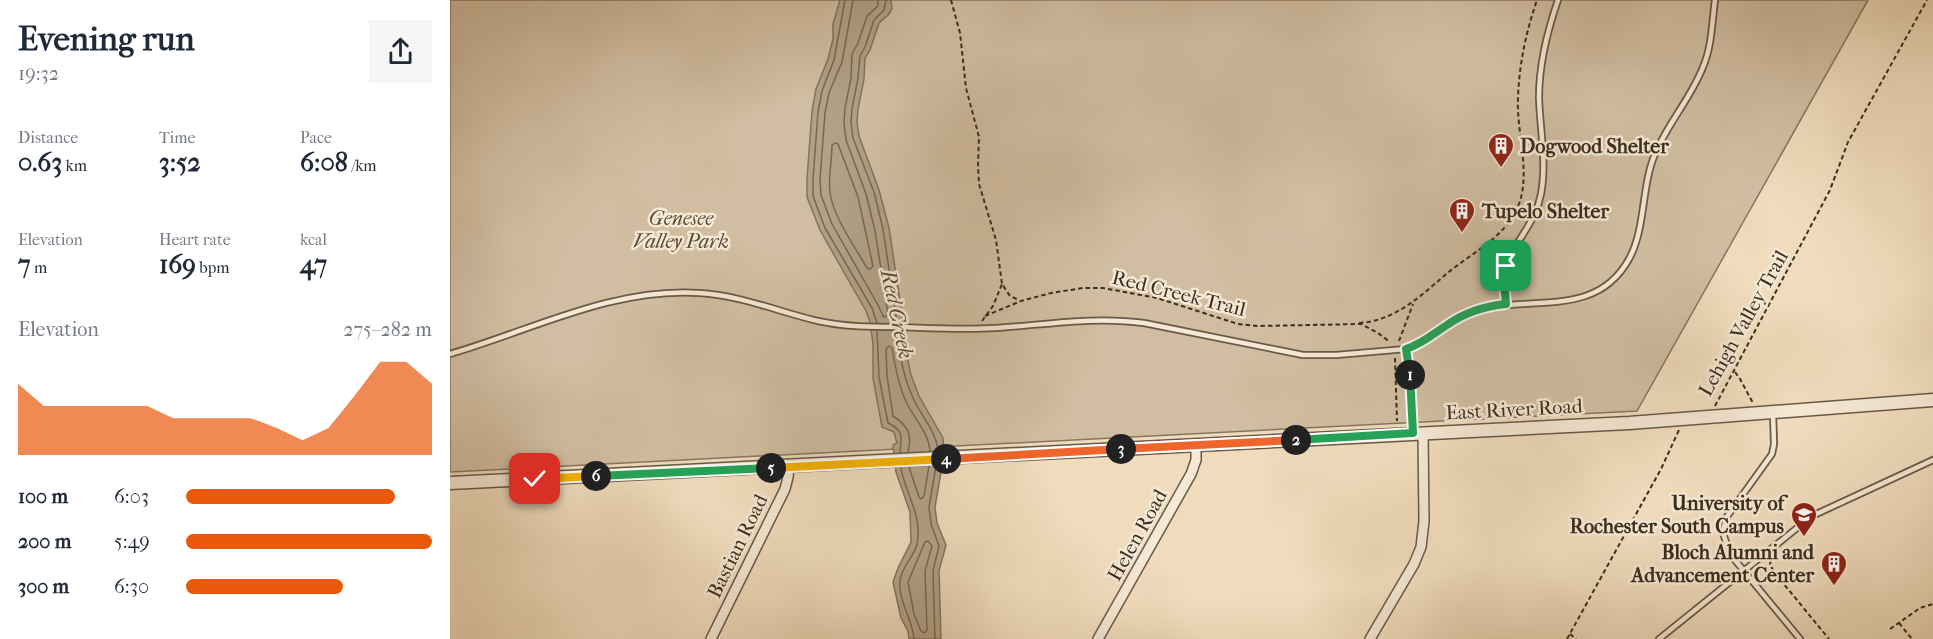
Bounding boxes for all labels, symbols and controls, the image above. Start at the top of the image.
text: Evening run [18,20,195,59]
button: share [369,20,432,83]
text: 19:32 [18,62,59,85]
text: Distance [18,128,78,147]
text: Time [159,128,195,147]
text: Pace [300,128,332,147]
building icon: Dogwood Shelter [1486,131,1516,169]
place label: Dogwood Shelter [1520,135,1669,158]
text: 0.63 [18,147,62,178]
text: 3:52 [159,147,201,178]
text: 6:08 [300,147,348,178]
text: km [62,156,87,175]
text: /km [348,156,377,175]
building icon: Tupelo Shelter [1447,196,1477,234]
place label: Tupelo Shelter [1481,200,1610,223]
park label: Genesee Valley Park [633,207,729,253]
text: Elevation [18,230,83,249]
text: Heart rate [159,230,231,249]
text: kcal [300,230,327,249]
pin [1480,240,1531,291]
street label: Lehigh Valley Trail [1694,246,1793,400]
text: 7 [18,249,31,280]
text: 169 [159,249,196,280]
text: 47 [300,249,327,280]
icon: arrive [1489,249,1522,282]
text: m [31,258,47,277]
text: bpm [196,258,230,277]
water label: Red Creek [875,265,918,361]
street label: Red Creek Trail [1110,266,1248,321]
text: Elevation [18,318,99,341]
text: 275–282 m [343,318,432,341]
pin: 1 [1395,360,1425,390]
text: 1 [1407,365,1413,384]
street label: East River Road [1445,394,1584,425]
pin: 2 [1281,425,1311,455]
text: 2 [1292,430,1300,449]
pin: 3 [1106,434,1136,464]
text: 3 [1118,439,1124,458]
pin: 4 [931,444,961,474]
text: 4 [941,449,951,468]
pin [509,453,560,504]
pin: 5 [756,453,786,483]
text: 5 [768,458,774,477]
pin: 6 [581,461,611,491]
icon: check [518,462,551,495]
text: 6 [592,466,600,485]
street label: Helen Road [1103,484,1173,585]
text: 100 m [18,485,68,508]
text: 6:03 [114,485,149,508]
street label: Bastian Road [702,490,773,602]
place label: University of Rochester South Campus [1570,492,1788,538]
school or university icon: University of Rochester South Campus [1789,500,1819,538]
text: 200 m [18,530,71,553]
text: 5:49 [114,530,150,553]
place label: Bloch Alumni and Advancement Center [1629,541,1815,587]
building icon: Bloch Alumni and Advancement Center [1819,549,1849,587]
text: 300 m [18,575,69,598]
text: 6:30 [114,575,149,598]

